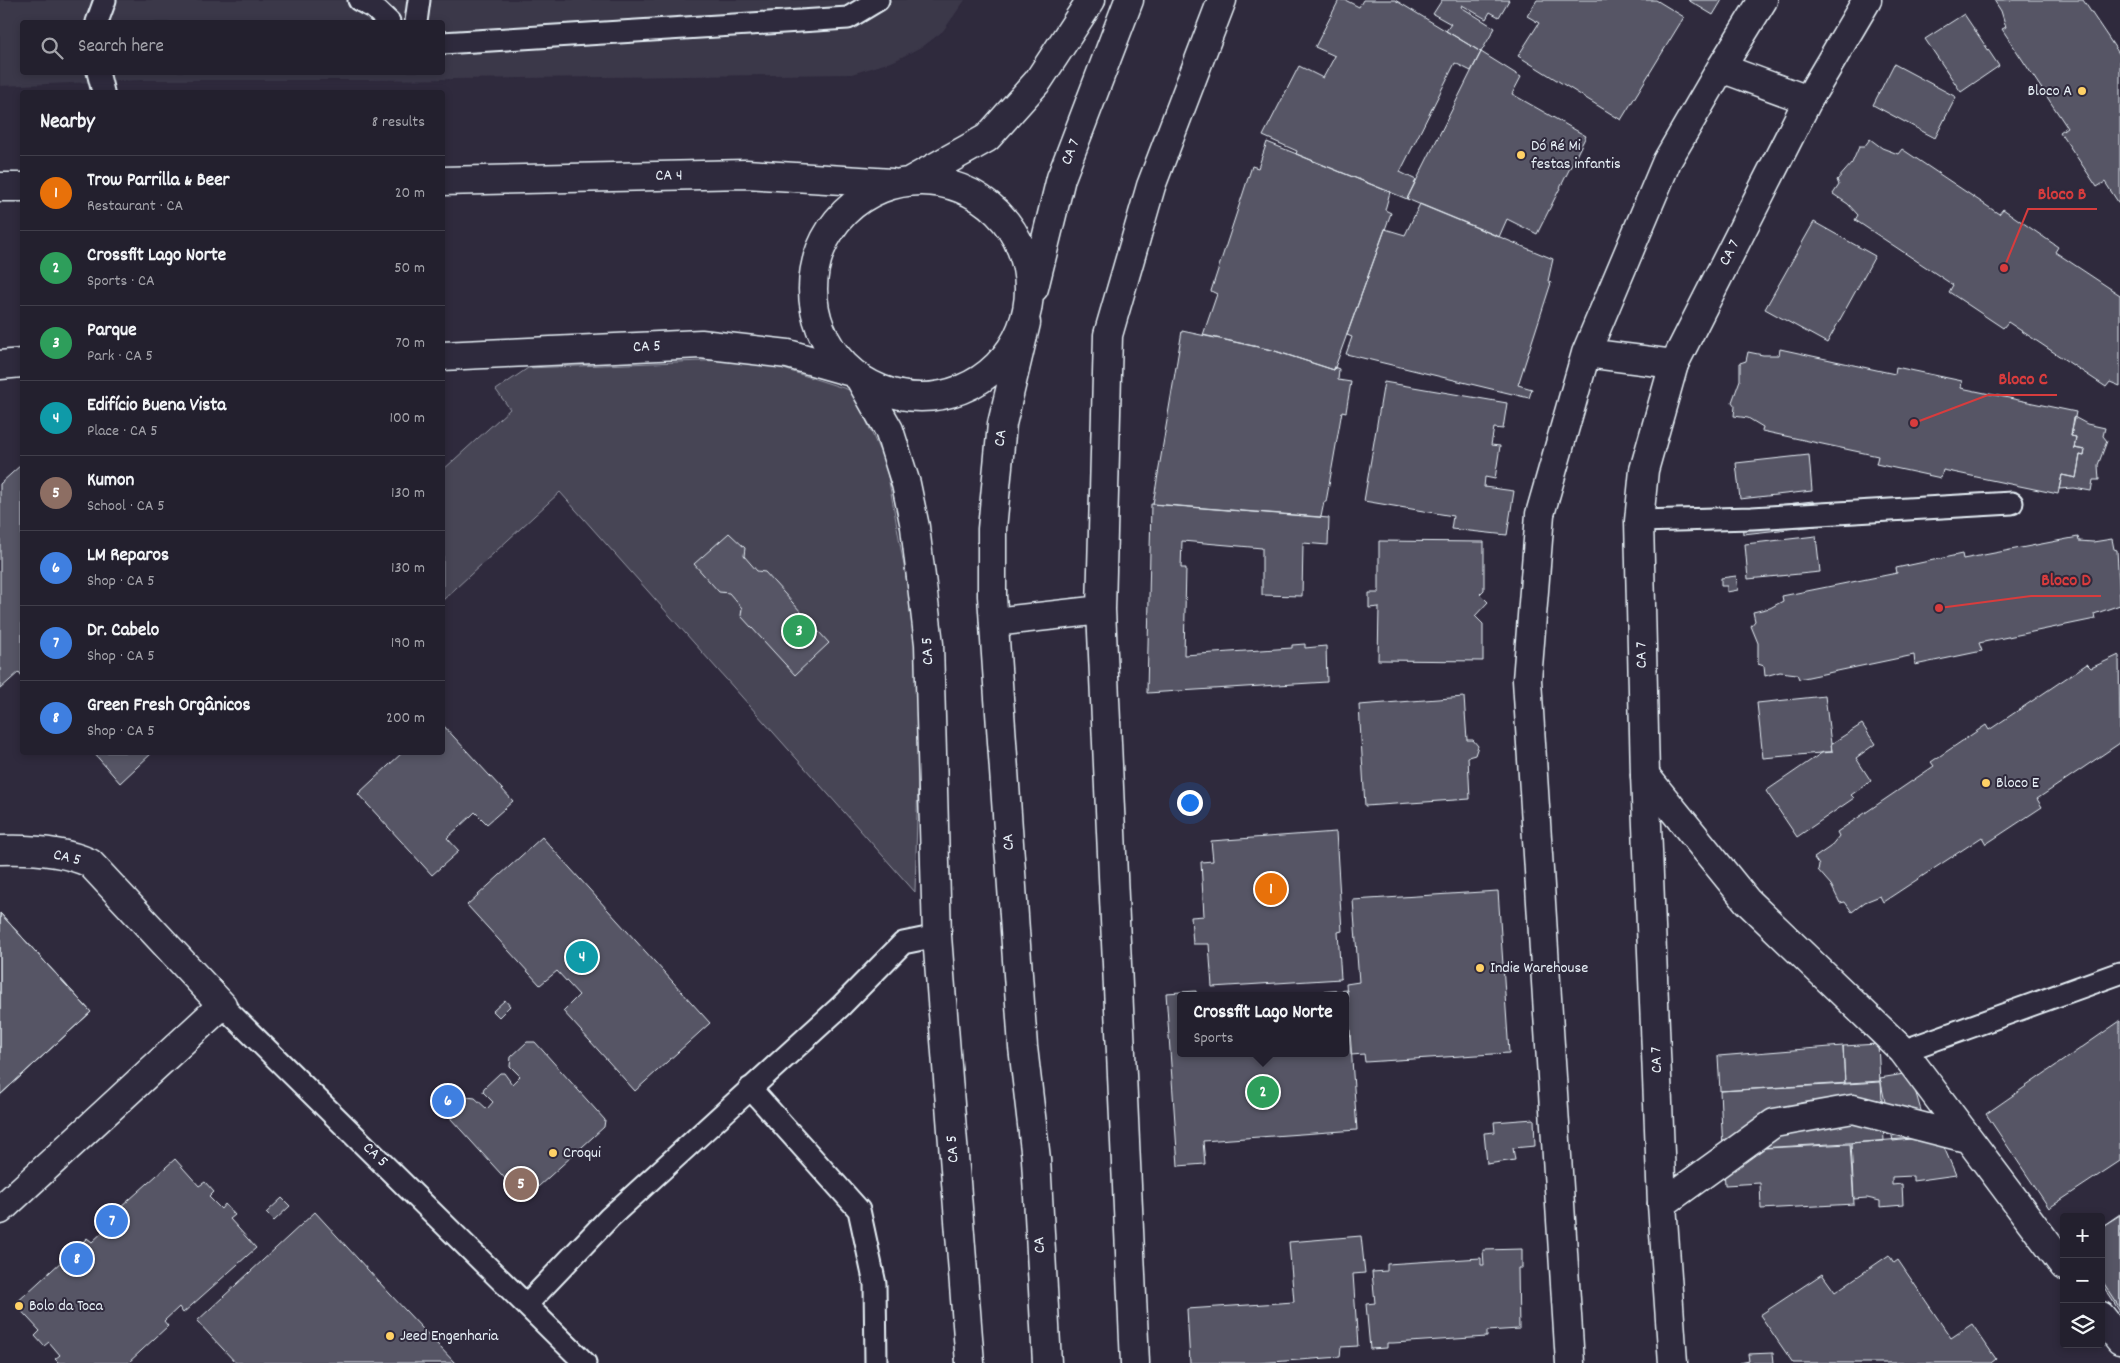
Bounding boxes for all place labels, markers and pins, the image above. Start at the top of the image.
place label: Bloco A [2028,80,2072,103]
marker: Bloco A [2076,85,2088,97]
place label: Dó Ré Mi festas infantis [1531,135,1621,176]
marker: Dó Ré Mi festas infantis [1515,149,1527,161]
callout: Bloco B [2028,176,2097,209]
callout: Bloco C [1988,362,2057,395]
callout: Bloco D [2031,563,2101,596]
pin: 3 [783,612,815,650]
place label: Bloco E [1996,772,2040,795]
marker: Bloco E [1980,777,1992,789]
pin: 1 [1255,870,1287,908]
pin: 4 [566,938,598,976]
place label: Indie Warehouse [1490,957,1588,980]
marker: Indie Warehouse [1474,962,1486,974]
pin: 2 [1247,1073,1279,1111]
pin: 6 [432,1082,464,1120]
place label: Croqui [563,1142,601,1165]
marker: Croqui [547,1147,559,1159]
pin: 5 [505,1165,537,1203]
pin: 7 [96,1202,128,1240]
pin: 8 [61,1240,93,1278]
place label: Bolo da Toca [29,1295,103,1318]
marker: Bolo da Toca [13,1300,25,1312]
place label: Jeed Engenharia [400,1325,499,1348]
marker: Jeed Engenharia [384,1330,396,1342]

